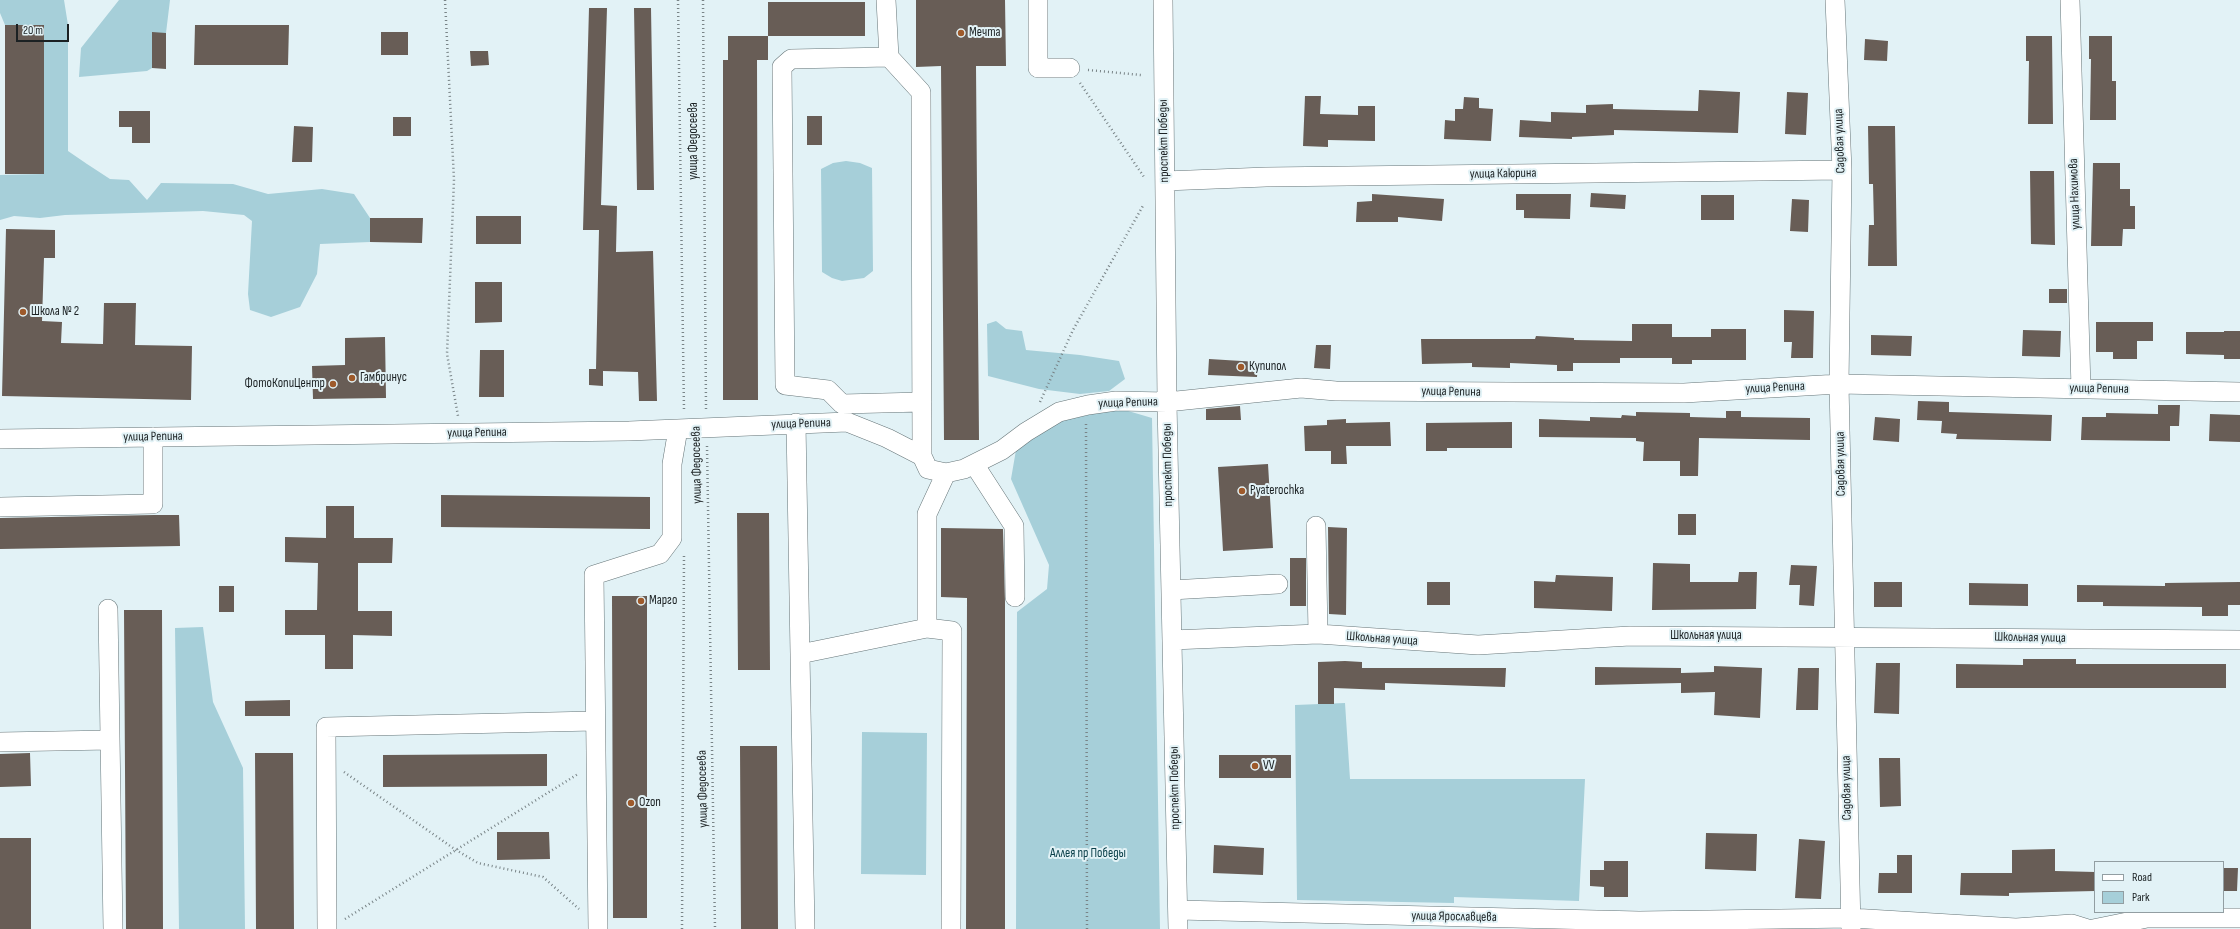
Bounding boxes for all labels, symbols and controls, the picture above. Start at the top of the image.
scale bar [18,16,71,42]
text: 20 m [23,23,43,38]
place label: Мечта [969,25,1001,41]
marker: Мечта [956,28,966,38]
street label: проспект Победы [1155,99,1173,183]
street label: улица Федосеева [686,102,702,180]
street label: Садовая улица [1831,108,1849,174]
street label: улица Нахимова [2066,158,2084,230]
street label: улица Каюрина [1469,166,1537,182]
place label: Школа № 2 [31,304,79,320]
marker: Школа № 2 [18,307,28,317]
place label: Купипол [1249,359,1286,375]
marker: Купипол [1236,362,1246,372]
place label: Гамбринус [360,370,407,386]
marker: Гамбринус [347,373,357,383]
place label: ФотоКопиЦентр [245,376,325,392]
marker: ФотоКопиЦентр [328,379,338,389]
street label: улица Репина [1745,379,1805,397]
street label: улица Репина [2069,381,2129,397]
street label: улица Репина [1421,384,1481,400]
street label: улица Репина [1098,394,1158,412]
street label: улица Репина [771,415,831,433]
street label: проспект Победы [1159,423,1177,507]
street label: улица Репина [447,425,507,441]
street label: улица Федосеева [689,426,705,504]
street label: улица Репина [123,429,183,445]
street label: Садовая улица [1833,431,1849,497]
place label: Pyaterochka [1250,483,1304,499]
marker: Pyaterochka [1237,486,1247,496]
place label: Марго [649,593,677,609]
marker: Марго [636,596,646,606]
street label: Школьная улица [1670,628,1742,644]
street label: Школьная улица [1346,629,1418,649]
street label: Школьная улица [1994,630,2066,646]
street label: проспект Победы [1166,746,1184,830]
street label: улица Федосеева [695,750,711,828]
street label: Садовая улица [1839,755,1855,821]
place label: VV [1263,758,1275,774]
marker: VV [1250,761,1260,771]
place label: Ozon [639,795,661,811]
marker: Ozon [626,798,636,808]
park label: Аллея пр Победы [1050,846,1126,862]
legend [2094,861,2224,913]
text: Road [2132,870,2152,885]
text: Park [2132,890,2150,905]
street label: улица Ярославцева [1411,908,1497,926]

